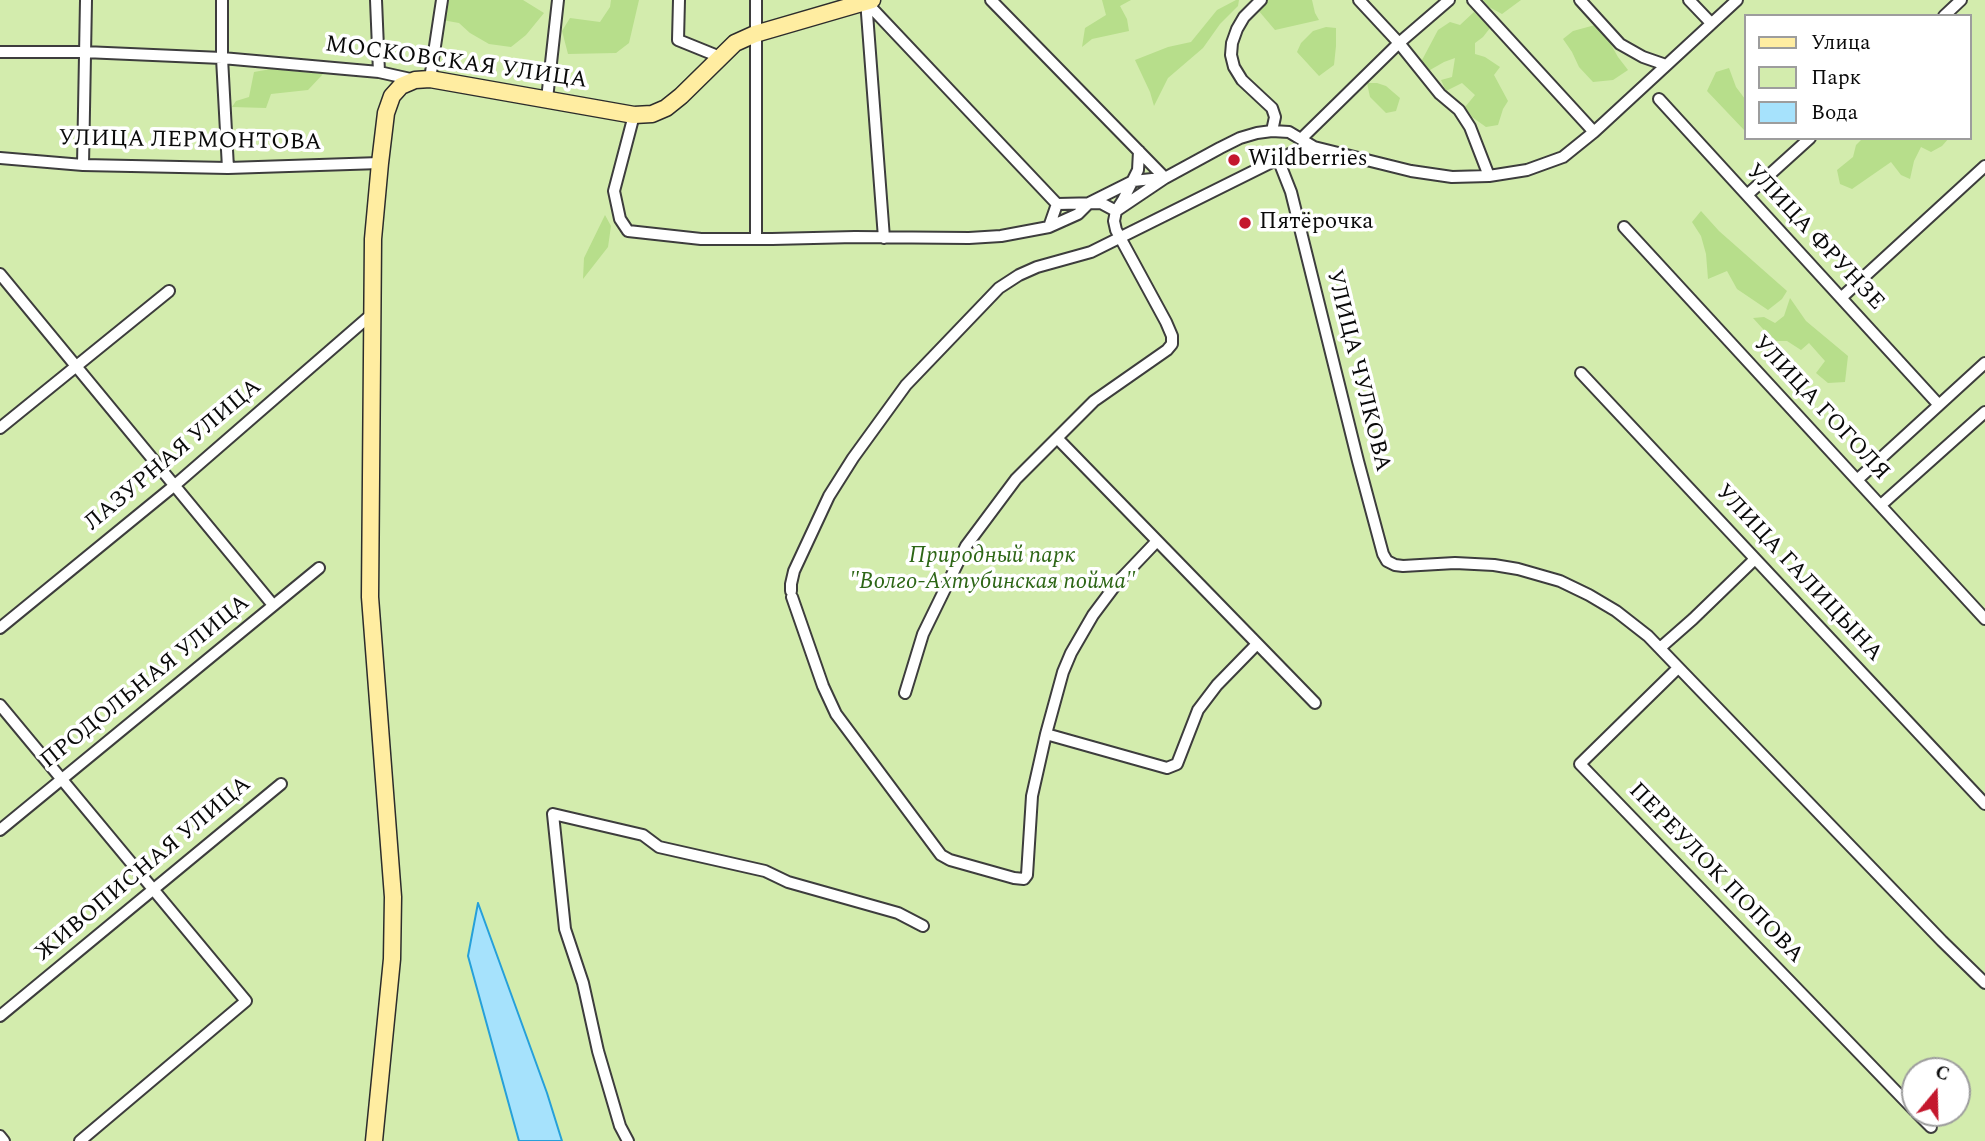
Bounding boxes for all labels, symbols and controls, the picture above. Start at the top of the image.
legend [1744,14,1971,140]
text: Улица [1811,27,1870,59]
street label: МОСКОВСКАЯ УЛИЦА [323,32,589,96]
text: Парк [1811,62,1861,94]
text: Вода [1811,97,1858,129]
street label: УЛИЦА ЛЕРМОНТОВА [58,126,322,158]
place label: Wildberries [1248,146,1368,174]
marker: Wildberries [1226,152,1242,168]
street label: УЛИЦА ФРУНЗЕ [1739,159,1889,317]
place label: Пятёрочка [1259,209,1373,237]
marker: Пятёрочка [1237,215,1253,231]
street label: УЛИЦА ЧУЛКОВА [1319,267,1395,475]
street label: УЛИЦА ГОГОЛЯ [1746,331,1894,487]
street label: ЛАЗУРНАЯ УЛИЦА [80,374,268,538]
street label: УЛИЦА ГАЛИЦЫНА [1709,479,1887,669]
park label: Природный парк "Волго-Ахтубинская пойма" [849,543,1135,597]
street label: ПРОДОЛЬНАЯ УЛИЦА [36,590,256,776]
street label: ЖИВОПИСНАЯ УЛИЦА [31,772,257,968]
street label: ПЕРЕУЛОК ПОПОВА [1622,778,1808,970]
north arrow [1901,1057,1971,1127]
text: С [1931,1058,1953,1089]

